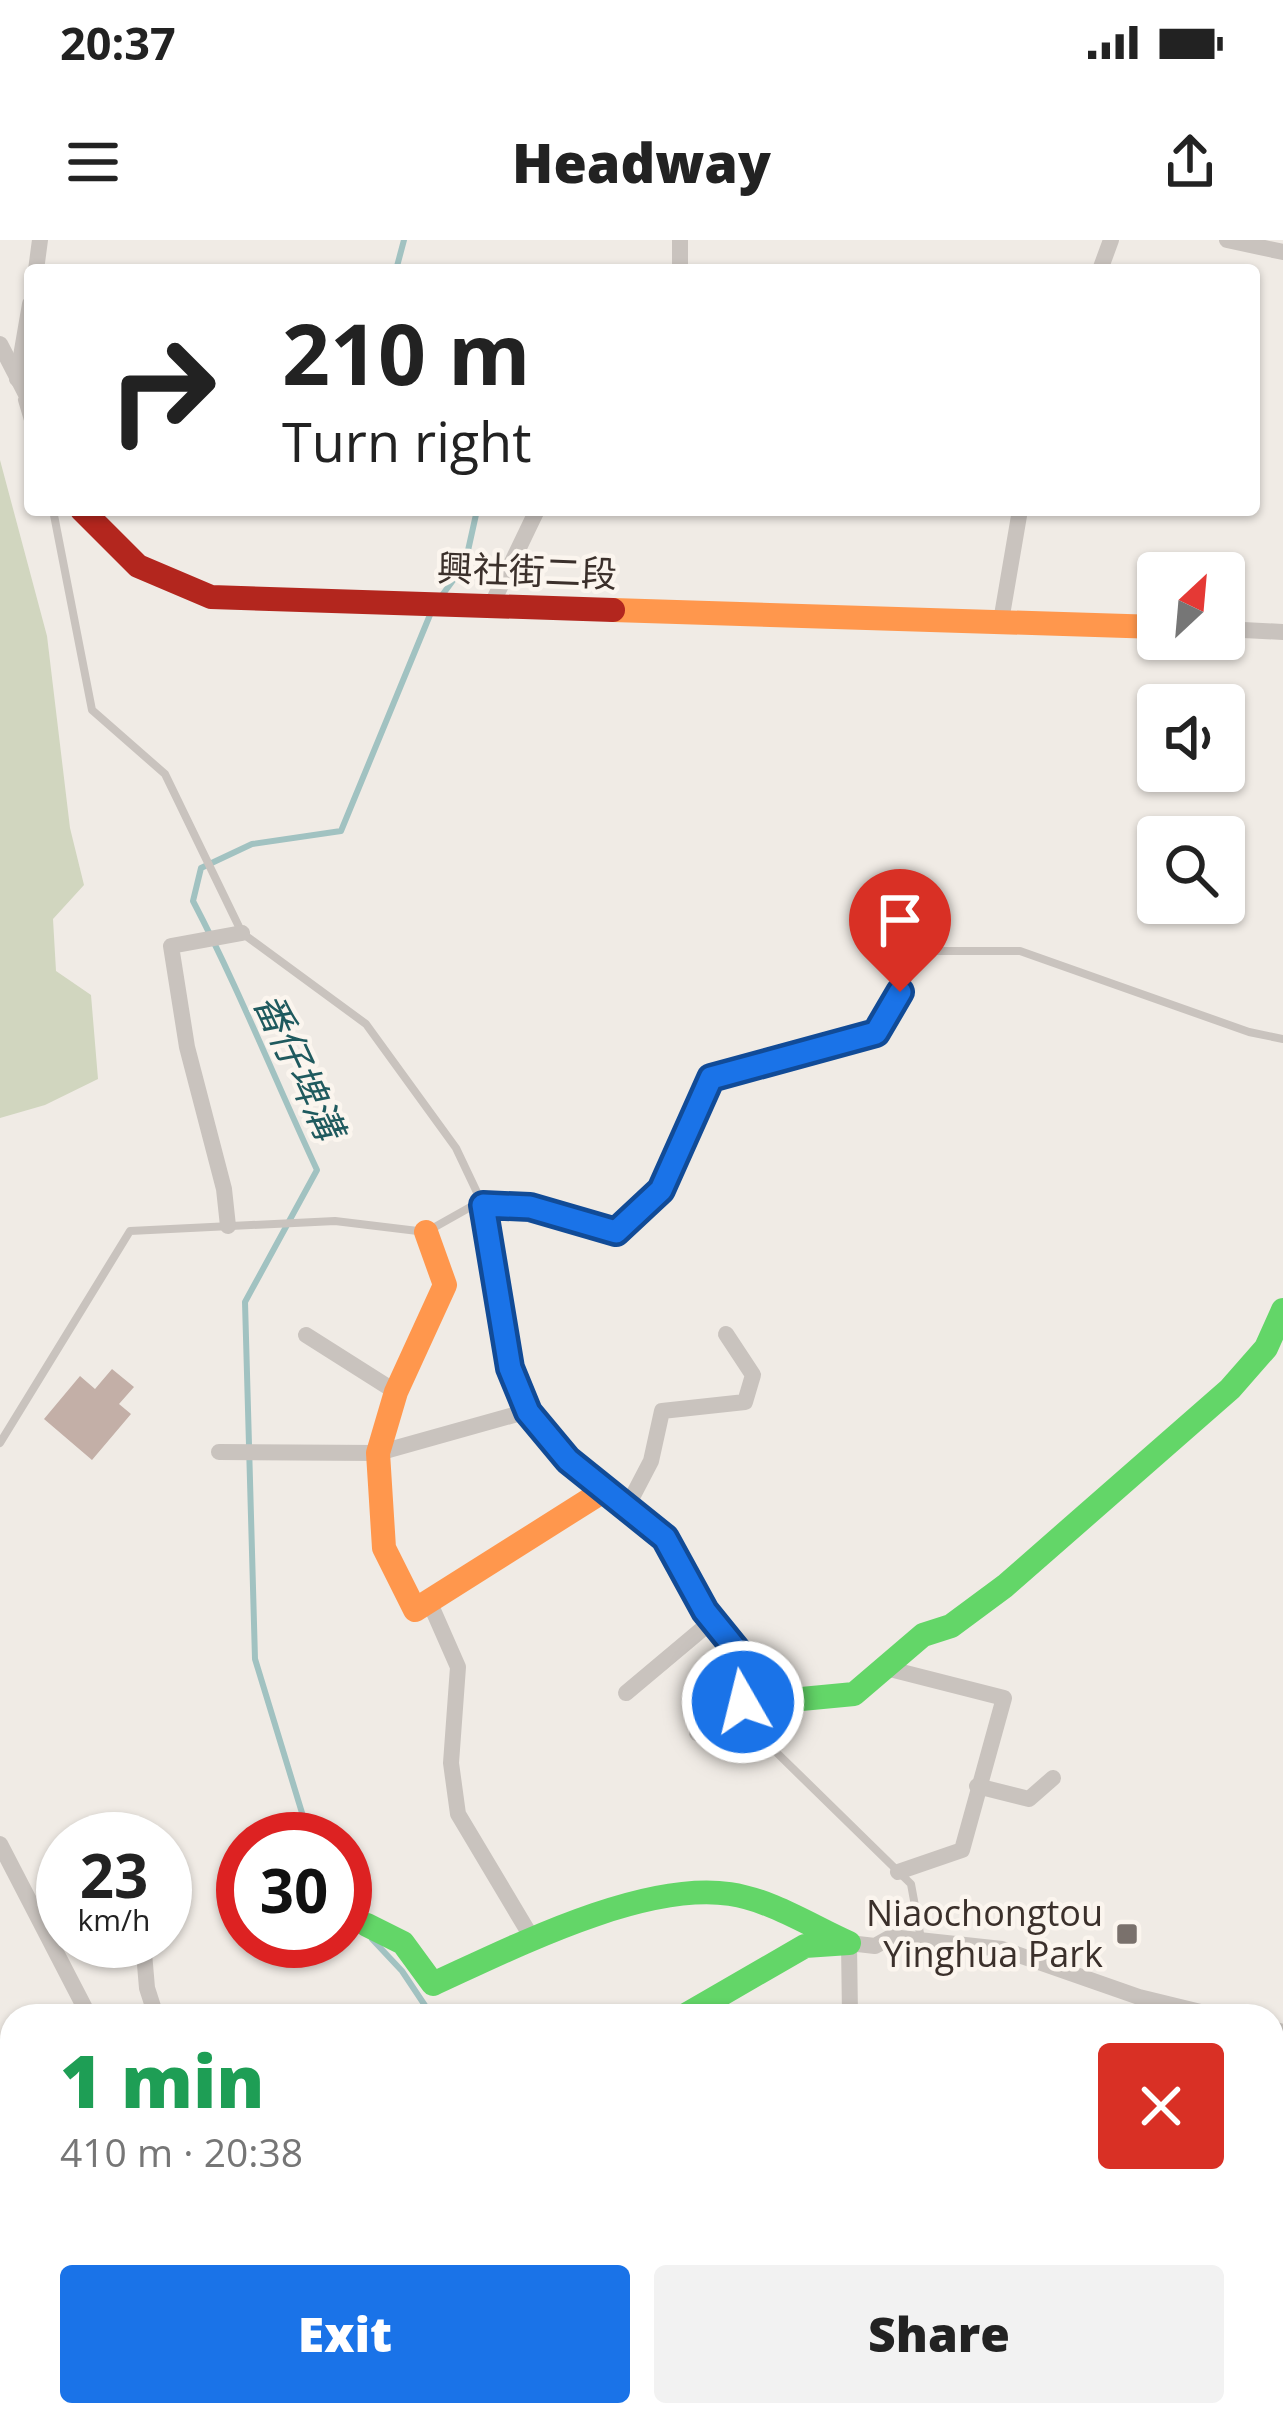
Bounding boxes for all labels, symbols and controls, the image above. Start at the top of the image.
text: 20:37 [60,12,176,73]
text: Headway [512,125,771,199]
icon: menu [60,129,126,195]
icon: share [1157,129,1223,195]
text: 210 m [282,295,530,410]
icon: right [84,312,240,468]
text: Turn right [282,404,531,478]
street label: 興社街二段 [436,543,618,598]
north arrow [1137,552,1245,660]
map controls [1137,552,1245,924]
button: sound [1137,684,1245,792]
button: search [1137,816,1245,924]
pin [849,869,951,992]
icon: arrive [867,887,933,953]
water label: 番仔埤溝 [243,983,359,1152]
position arrow [680,1639,806,1765]
speed limit sign: 30 [216,1812,372,1968]
text: 23 [80,1834,148,1916]
place label: Niaochongtou Yinghua Park [866,1888,1103,1978]
text: km/h [78,1899,150,1940]
marker: Niaochongtou Yinghua Park [1114,1921,1140,1947]
text: 1 min [60,2031,265,2129]
button: close [1098,2043,1224,2169]
text: 410 m · 20:38 [60,2125,303,2178]
button: Exit [60,2265,630,2403]
button: Share [654,2265,1224,2403]

